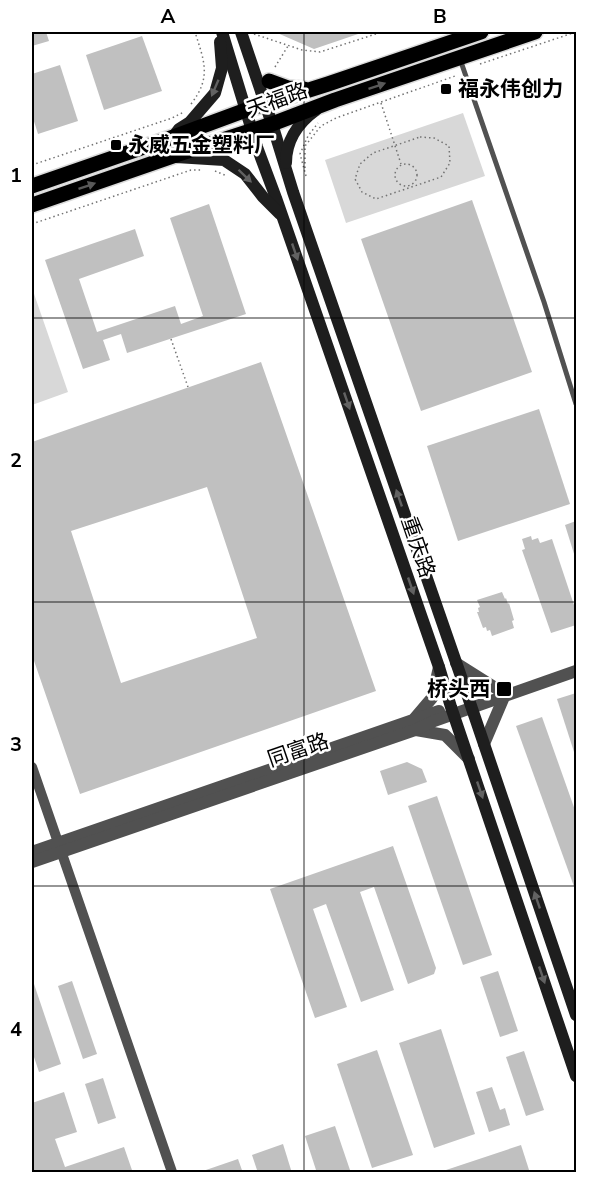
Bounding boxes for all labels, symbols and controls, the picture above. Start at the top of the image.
text: A [161,3,176,30]
text: B [433,3,447,30]
place label: 福永伟创力 [458,75,563,103]
street label: 天福路 [243,76,311,124]
one-way arrow [210,80,220,98]
one-way arrow [368,81,386,90]
marker: 福永伟创力 [439,82,453,96]
place label: 永威五金塑料厂 [128,131,275,159]
marker: 永威五金塑料厂 [109,138,123,152]
text: 1 [10,162,22,189]
one-way arrow [238,169,252,183]
one-way arrow [78,181,96,191]
one-way arrow [290,243,300,261]
one-way arrow [343,393,352,411]
text: 2 [10,447,22,474]
one-way arrow [393,488,403,506]
street label: 重庆路 [395,513,441,581]
one-way arrow [407,577,416,595]
place label: 桥头西 [427,675,490,703]
marker: 桥头西 [495,680,513,698]
street label: 同富路 [264,727,332,773]
text: 3 [10,731,22,758]
one-way arrow [476,781,485,799]
one-way arrow [532,891,542,909]
one-way arrow [538,966,548,984]
text: 4 [10,1016,22,1043]

